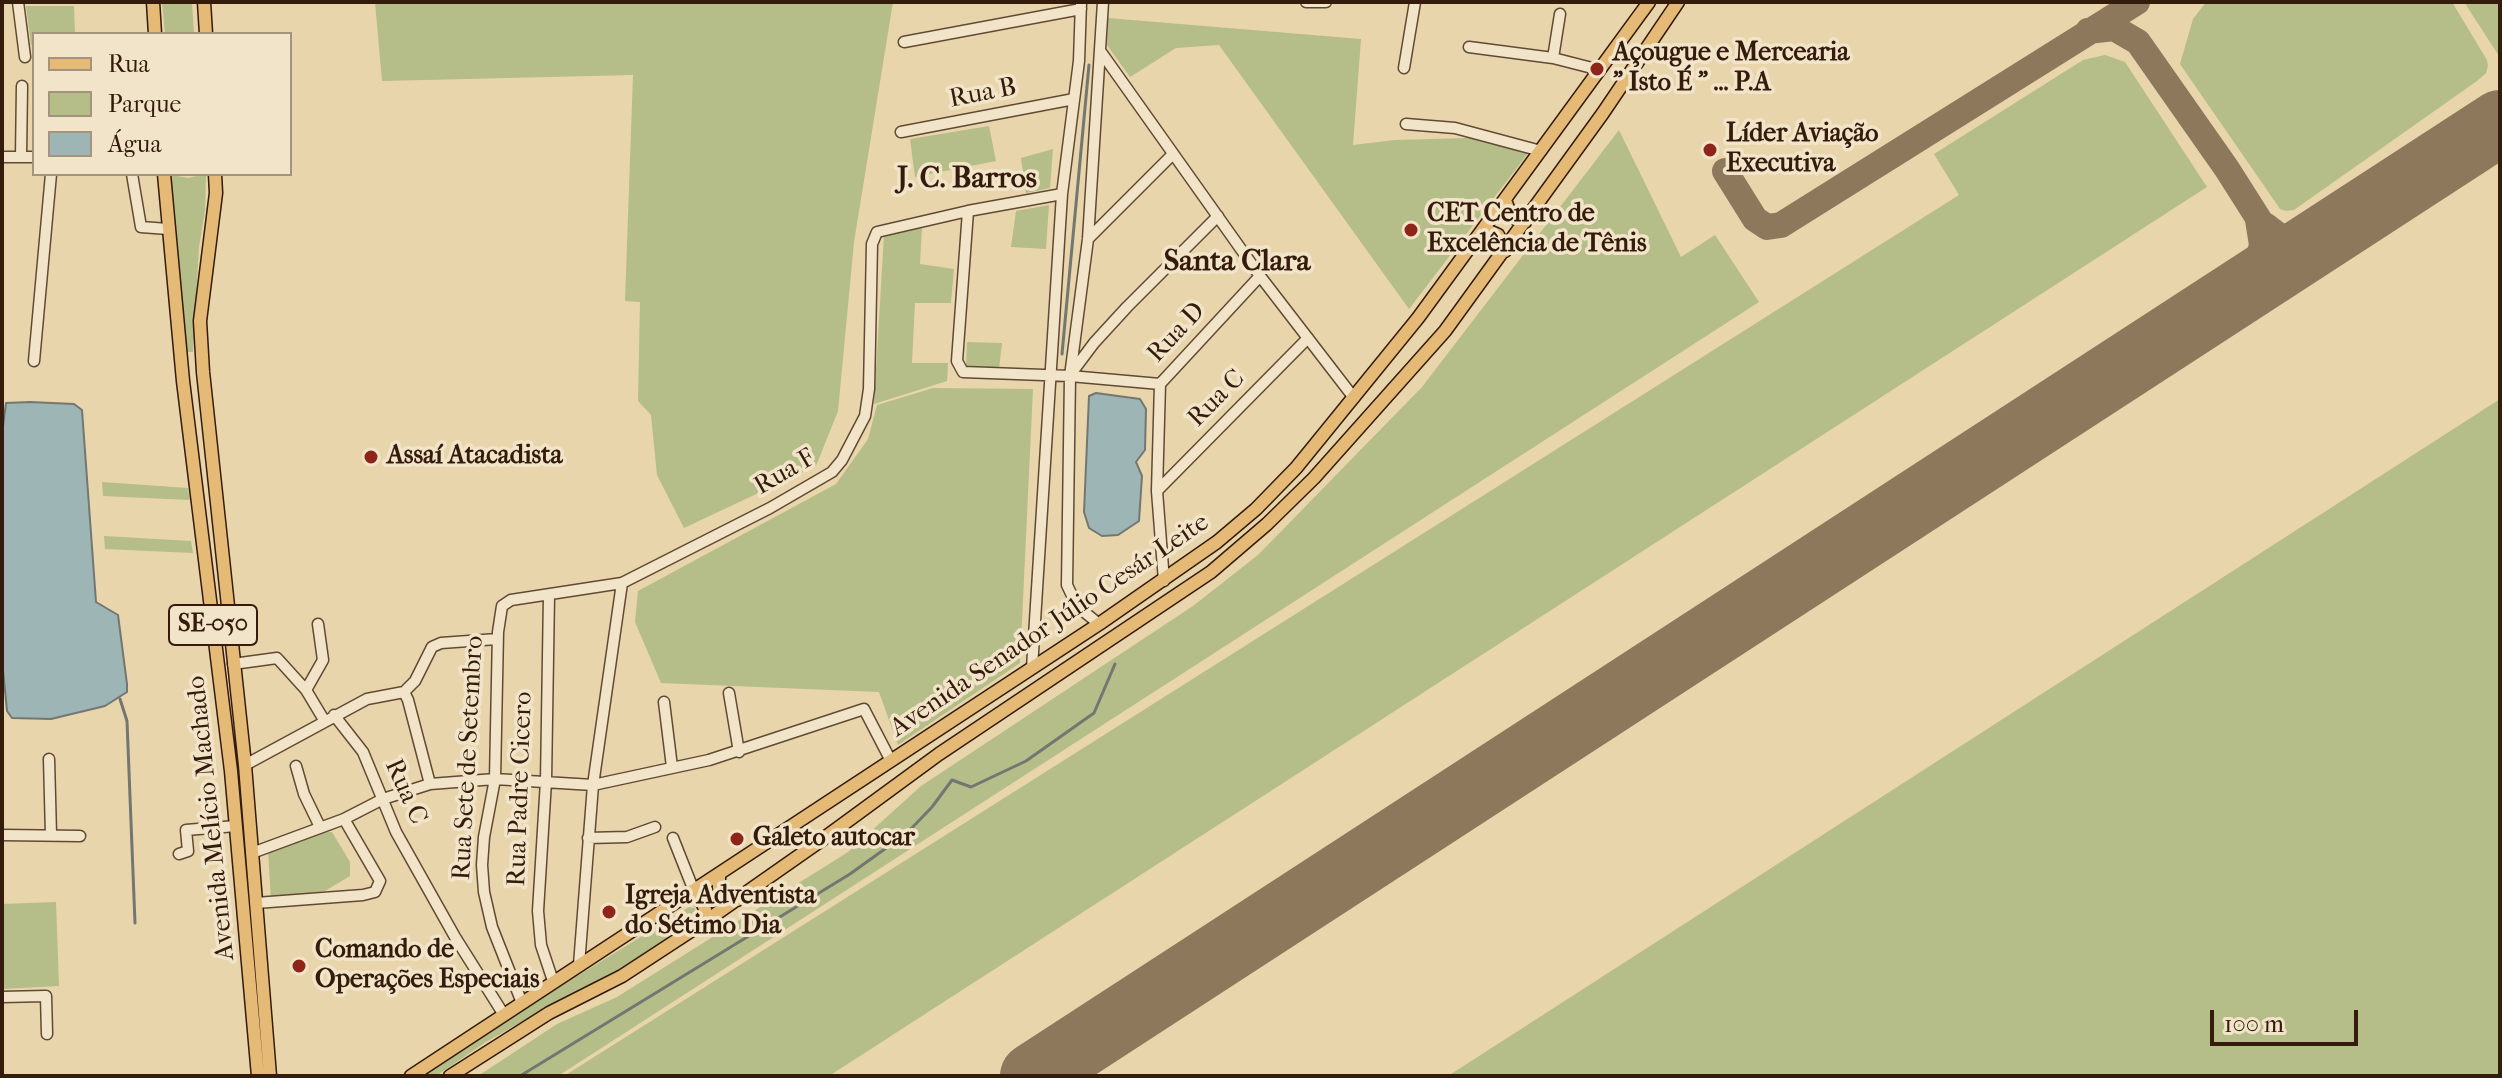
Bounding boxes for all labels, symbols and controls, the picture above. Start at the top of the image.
legend [32,32,292,176]
place label: Açougue e Mercearia " Isto É " ... P.A [1613,38,1849,100]
text: Rua [108,50,150,78]
marker: Açougue e Mercearia " Isto É " ... P.A [1588,60,1606,78]
street label: Rua B [947,72,1019,116]
text: Parque [108,90,181,118]
place label: Líder Aviação Executiva [1726,119,1879,180]
text: Água [108,130,161,158]
marker: Líder Aviação Executiva [1701,141,1719,159]
district label: J. C. Barros [897,162,1037,198]
place label: CET Centro de Excelência de Tênis [1427,199,1646,260]
marker: CET Centro de Excelência de Tênis [1402,221,1420,239]
district label: Santa Clara [1164,245,1310,281]
street label: Rua D [1142,297,1212,369]
street label: Rua C [1182,364,1252,434]
place label: Assaí Atacadista [387,441,562,473]
street label: Rua F [749,443,821,503]
marker: Assaí Atacadista [362,448,380,466]
street label: Avenida Senador Júlio Cesár Leite [885,507,1215,745]
road number: SE-050 [169,605,257,645]
street label: Rua Sete de Setembro [447,635,491,881]
street label: Avenida Melício Machado [182,674,242,962]
street label: Rua Padre Cicero [502,691,540,887]
street label: Rua C [377,754,433,830]
place label: Galeto autocar [753,823,915,855]
marker: Galeto autocar [728,830,746,848]
place label: Igreja Adventista do Sétimo Dia [625,881,816,942]
marker: Igreja Adventista do Sétimo Dia [600,903,618,921]
place label: Comando de Operações Especiais [315,935,540,996]
marker: Comando de Operações Especiais [290,957,308,975]
scale bar [2214,994,2362,1044]
text: 100 m [2224,1010,2284,1038]

